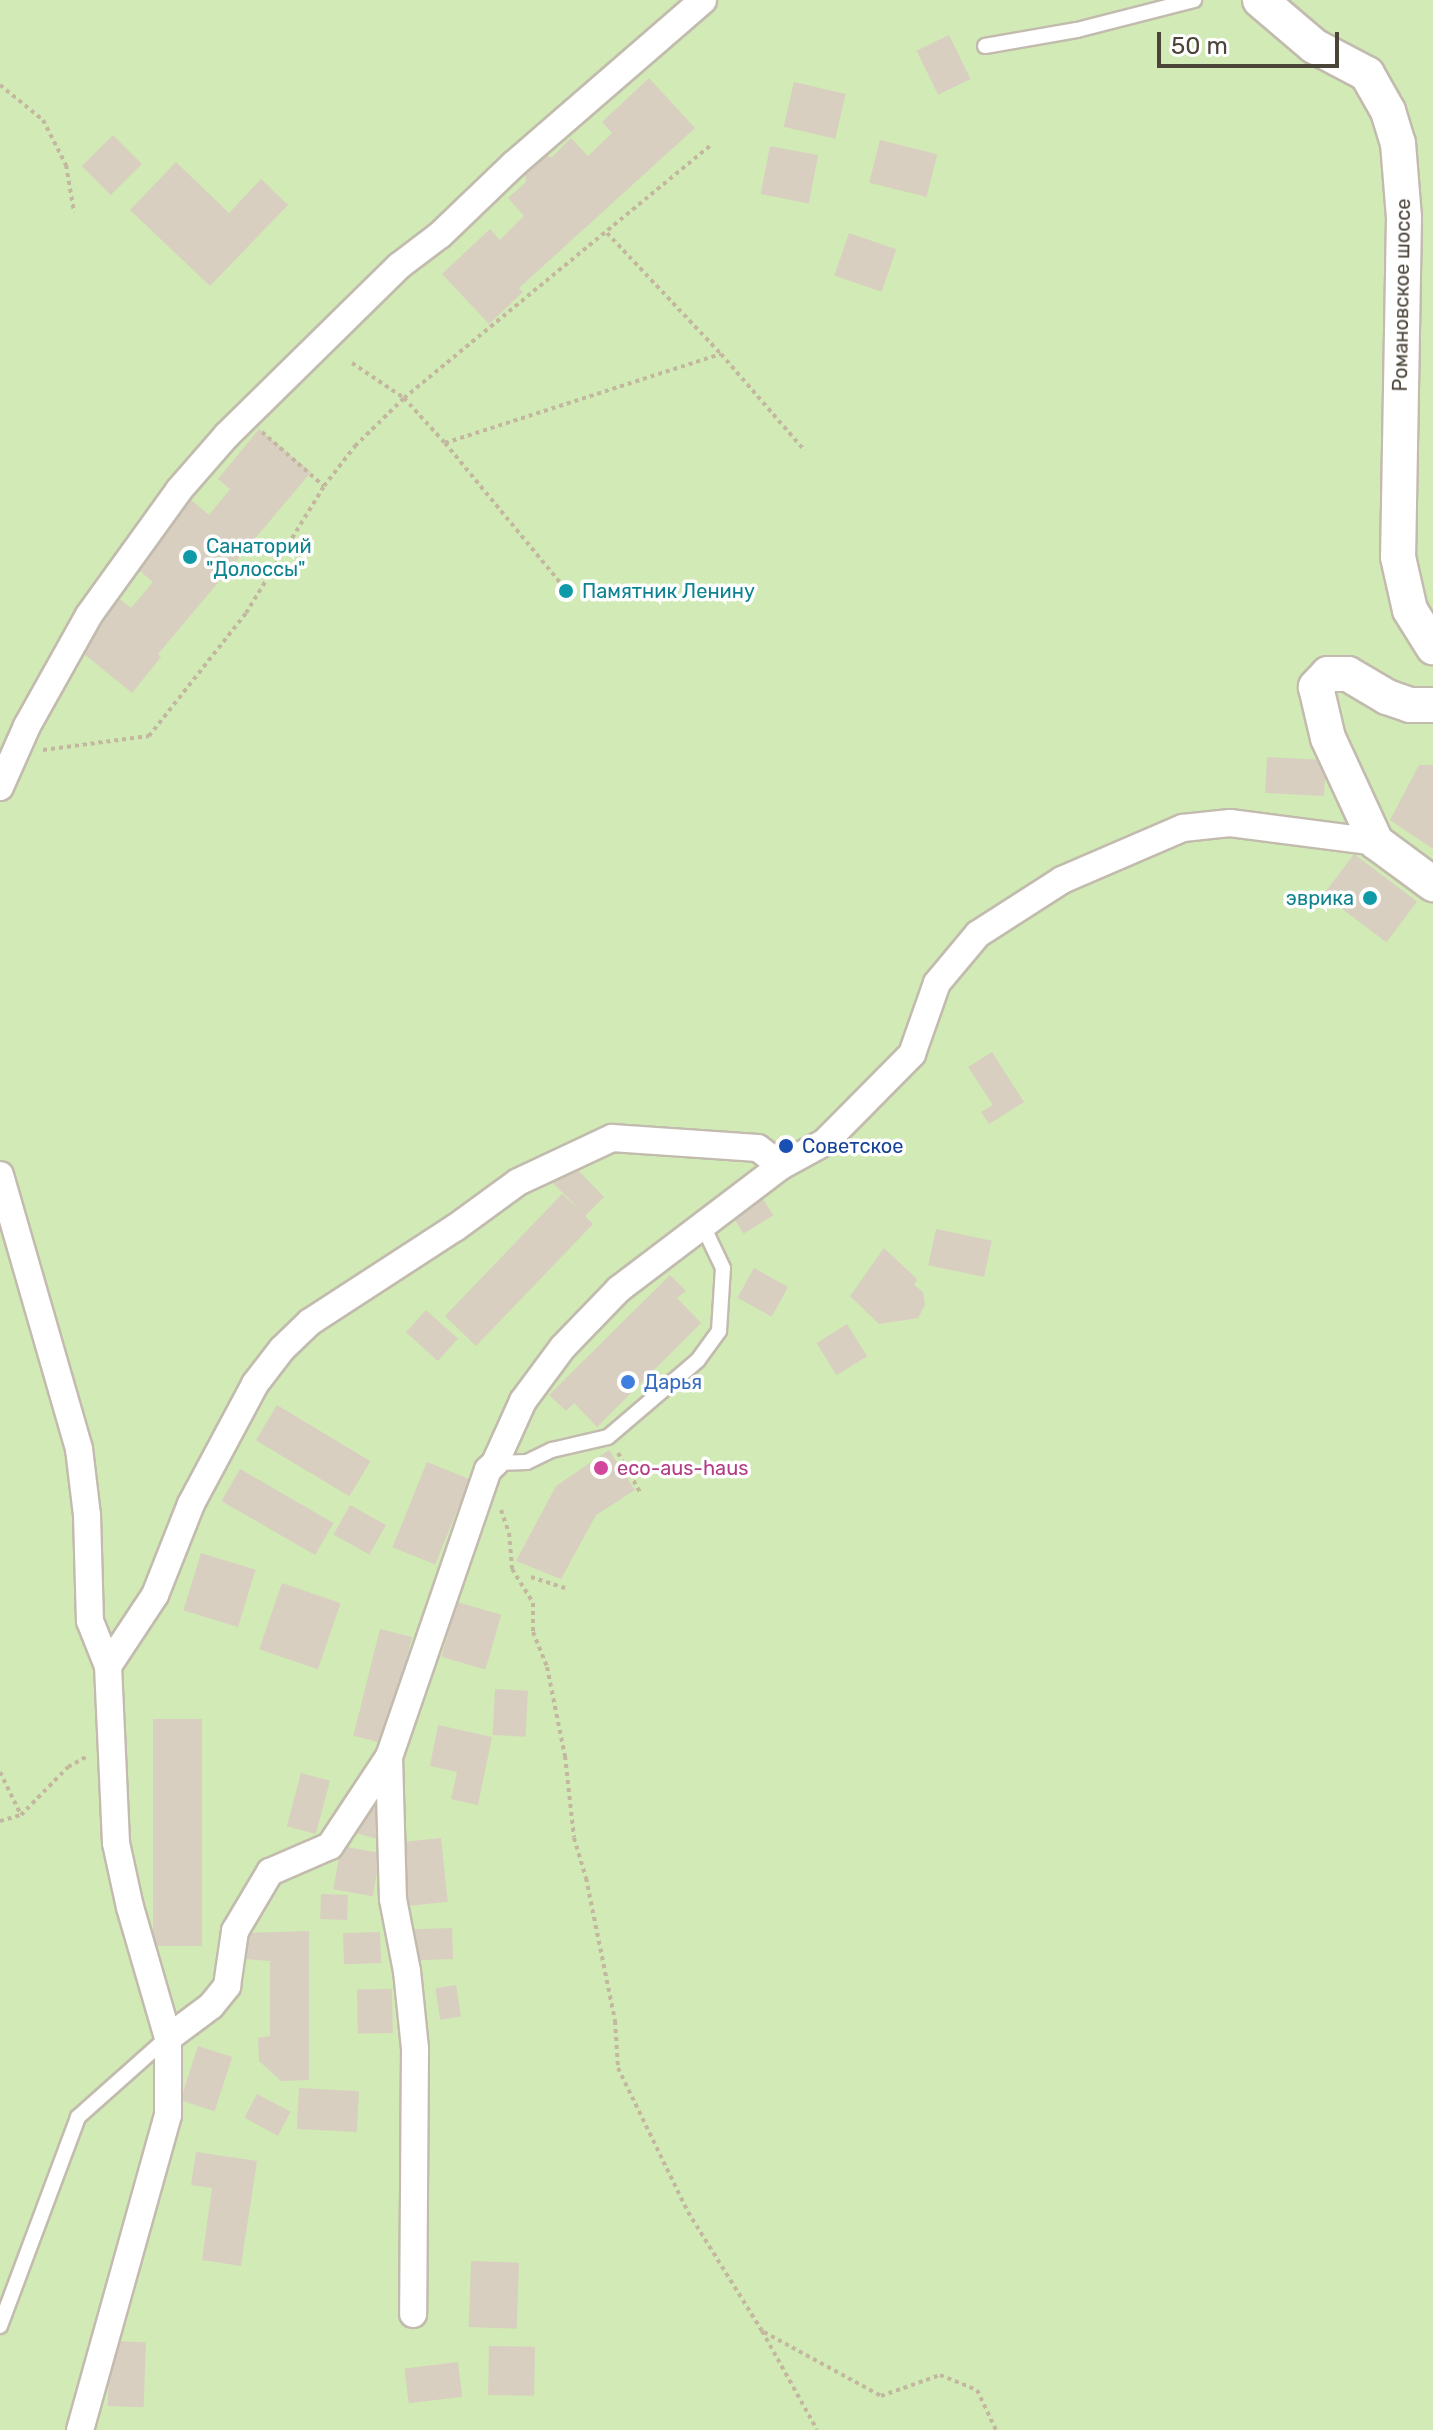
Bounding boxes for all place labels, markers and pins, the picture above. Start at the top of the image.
place label: Санаторий "Долоссы" [206,534,312,581]
marker: Санаторий "Долоссы" [181,548,199,566]
place label: Памятник Ленину [582,579,755,603]
marker: Памятник Ленину [557,582,575,600]
place label: эврика [1286,886,1354,910]
marker: эврика [1361,889,1379,907]
place label: Советское [802,1134,903,1158]
marker: Советское [777,1137,795,1155]
place label: Дарья [644,1370,702,1394]
marker: Дарья [619,1373,637,1391]
place label: eco-aus-haus [617,1456,748,1480]
marker: eco-aus-haus [592,1459,610,1477]

